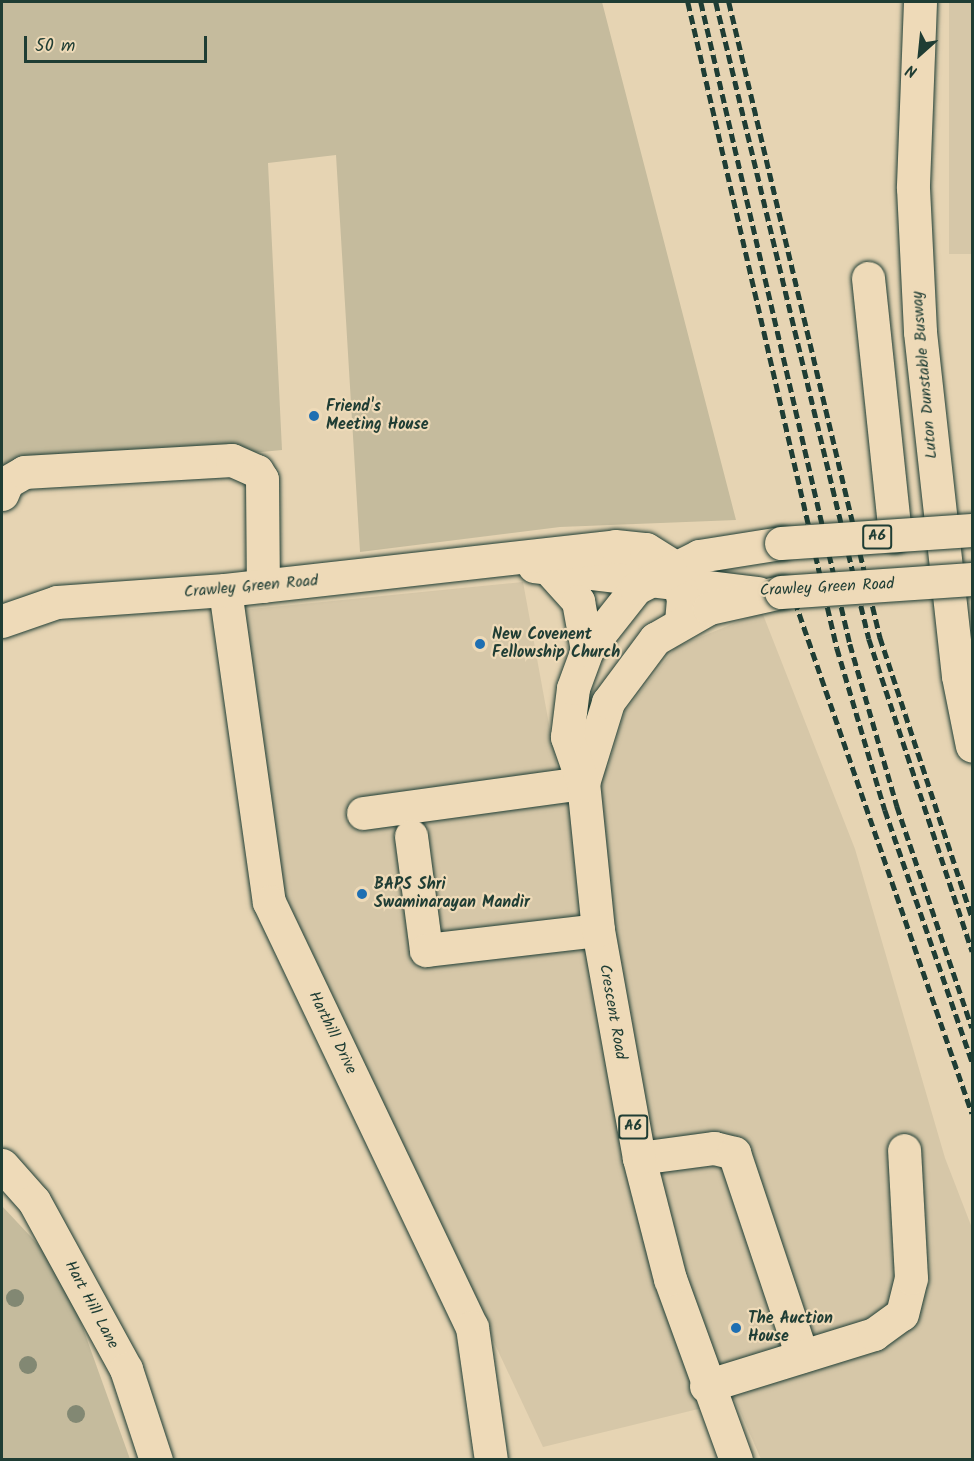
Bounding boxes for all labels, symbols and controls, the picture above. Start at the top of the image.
scale bar [27,24,210,62]
north arrow [890,24,950,84]
text: 50 m [35,32,75,61]
text: N [901,57,922,84]
street label: Luton Dunstable Busway [908,290,942,460]
place label: Friend's Meeting House [326,397,429,435]
marker: Friend's Meeting House [307,409,321,423]
road number: A6 [862,525,892,549]
street label: Crawley Green Road [183,572,319,602]
street label: Crawley Green Road [759,575,895,601]
place label: New Covenent Fellowship Church [492,625,620,663]
marker: New Covenent Fellowship Church [473,637,487,651]
place label: BAPS Shri Swaminarayan Mandir [374,875,530,913]
marker: BAPS Shri Swaminarayan Mandir [355,887,369,901]
street label: Crescent Road [594,963,630,1061]
street label: Harthill Drive [304,988,360,1078]
road number: A6 [618,1115,648,1139]
street label: Hart Hill Lane [60,1258,122,1352]
place label: The Auction House [748,1309,833,1347]
marker: The Auction House [729,1321,743,1335]

